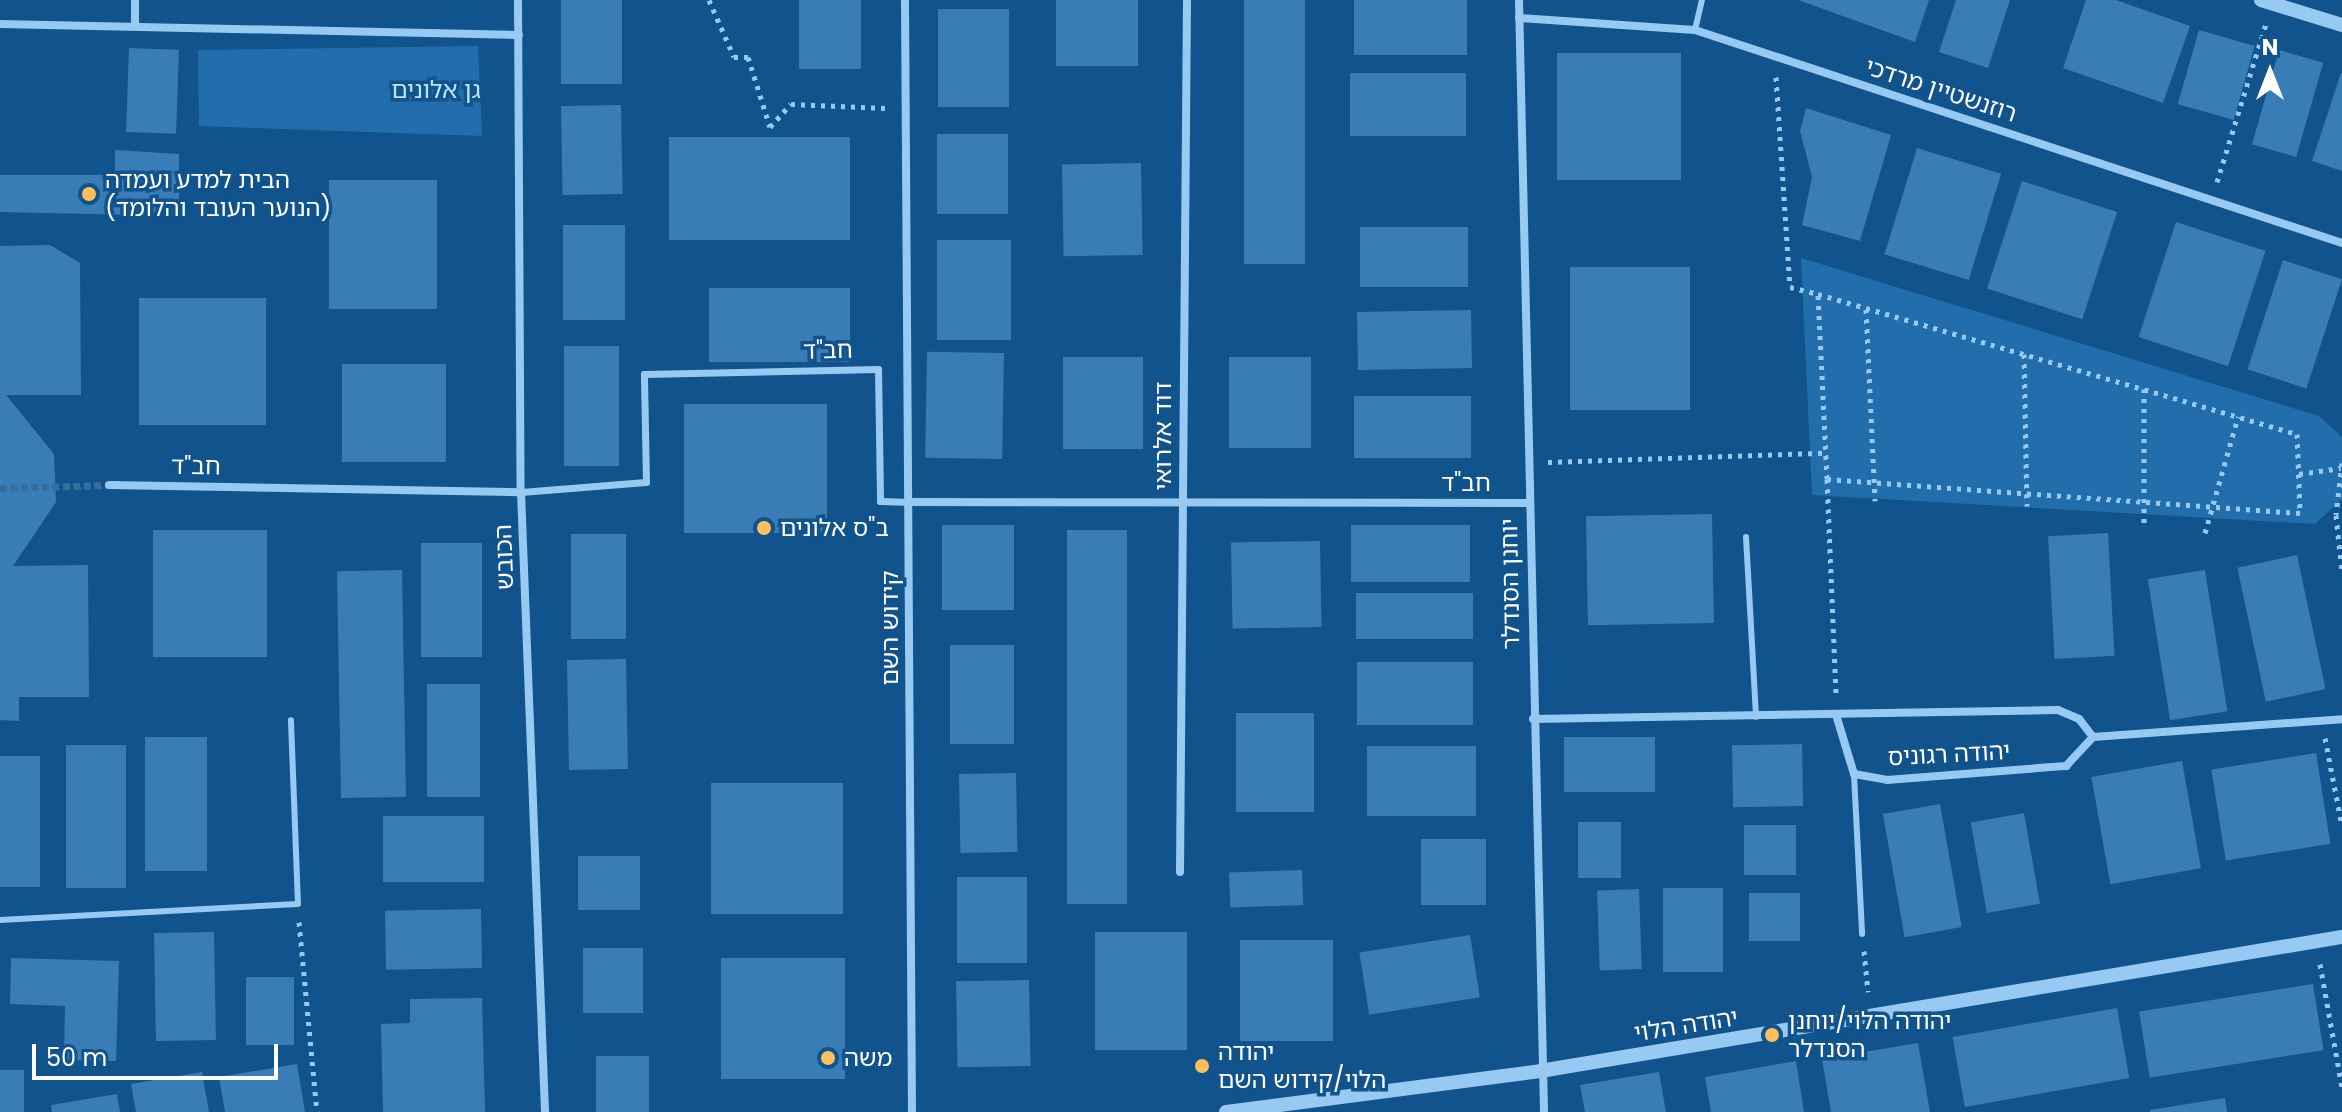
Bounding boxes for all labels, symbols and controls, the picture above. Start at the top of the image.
north arrow [2230,32,2310,112]
text: N [2262,32,2278,63]
street label: רוזנשטיין מרדכי [1861,52,2021,128]
park label: גן אלונים [391,76,481,104]
place label: הבית למדע ועמדה (הנוער העובד והלומד) [105,166,331,222]
marker: הבית למדע ועמדה (הנוער העובד והלומד) [80,185,98,203]
street label: חב"ד [803,335,853,365]
street label: דוד אלרואי [1149,382,1177,490]
street label: חב"ד [171,451,221,481]
street label: חב"ד [1441,469,1491,497]
place label: ב"ס אלונים [780,514,889,542]
street label: יוחנן הסנדלר [1494,518,1526,650]
marker: ב"ס אלונים [755,519,773,537]
street label: הכובש [488,524,520,590]
street label: קידוש השם [876,570,904,686]
street label: יהודה רגוניס [1887,736,2011,772]
street label: יהודה הלוי [1632,1003,1740,1047]
place label: יהודה הלוי/יוחנן הסנדלר [1788,1007,1951,1063]
marker: יהודה הלוי/יוחנן הסנדלר [1763,1026,1781,1044]
scale bar [36,1028,282,1078]
place label: יהודה הלוי/קידוש השם [1218,1038,1386,1094]
text: 50 m [46,1041,107,1074]
place label: משה [844,1044,892,1072]
marker: משה [819,1049,837,1067]
marker: יהודה הלוי/קידוש השם [1193,1057,1211,1075]

